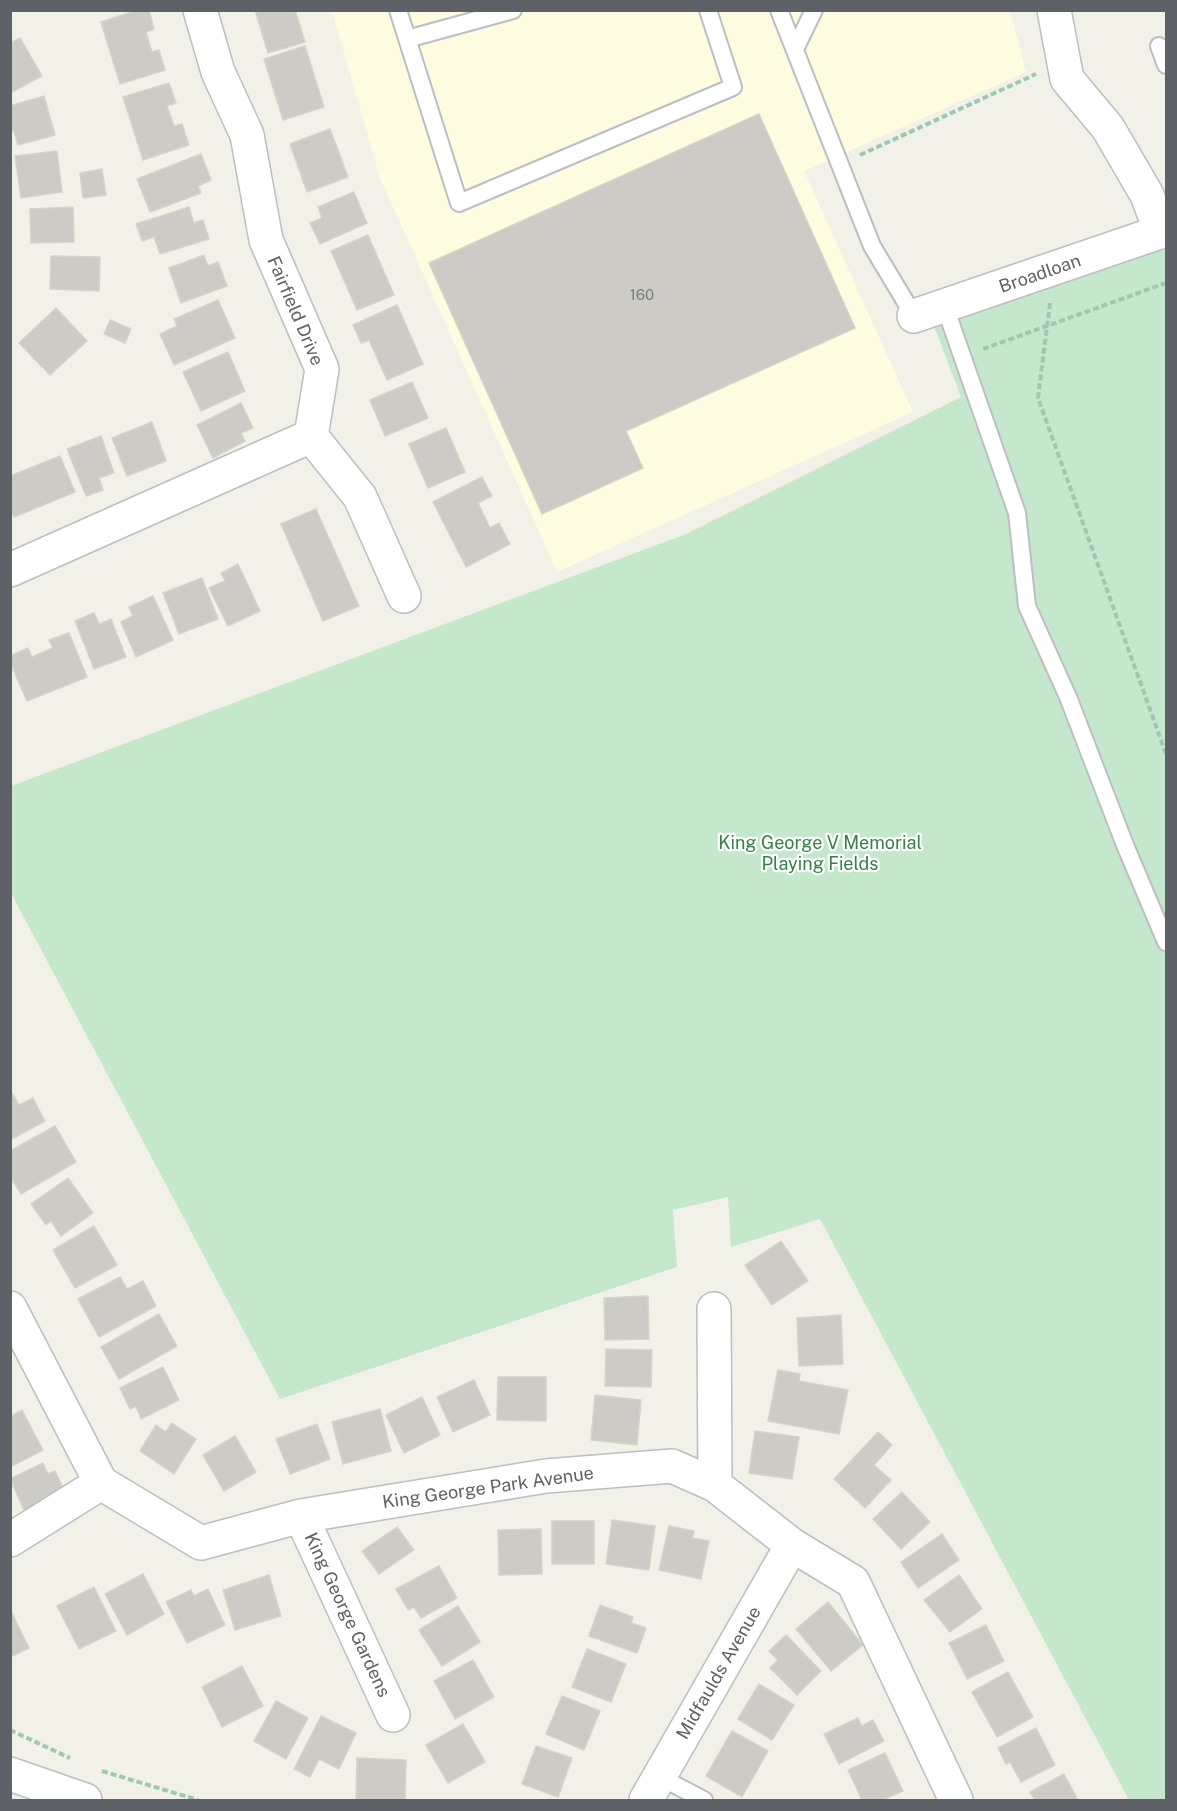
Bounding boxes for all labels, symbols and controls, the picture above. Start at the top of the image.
street label: Broadloan [996,250,1084,298]
street label: Fairfield Drive [262,253,328,369]
house number: 160 [630,286,654,304]
park label: King George V Memorial Playing Fields [718,832,922,874]
street label: King George Park Avenue [381,1462,595,1514]
street label: King George Gardens [299,1529,395,1701]
street label: Midfaulds Avenue [672,1603,766,1743]

